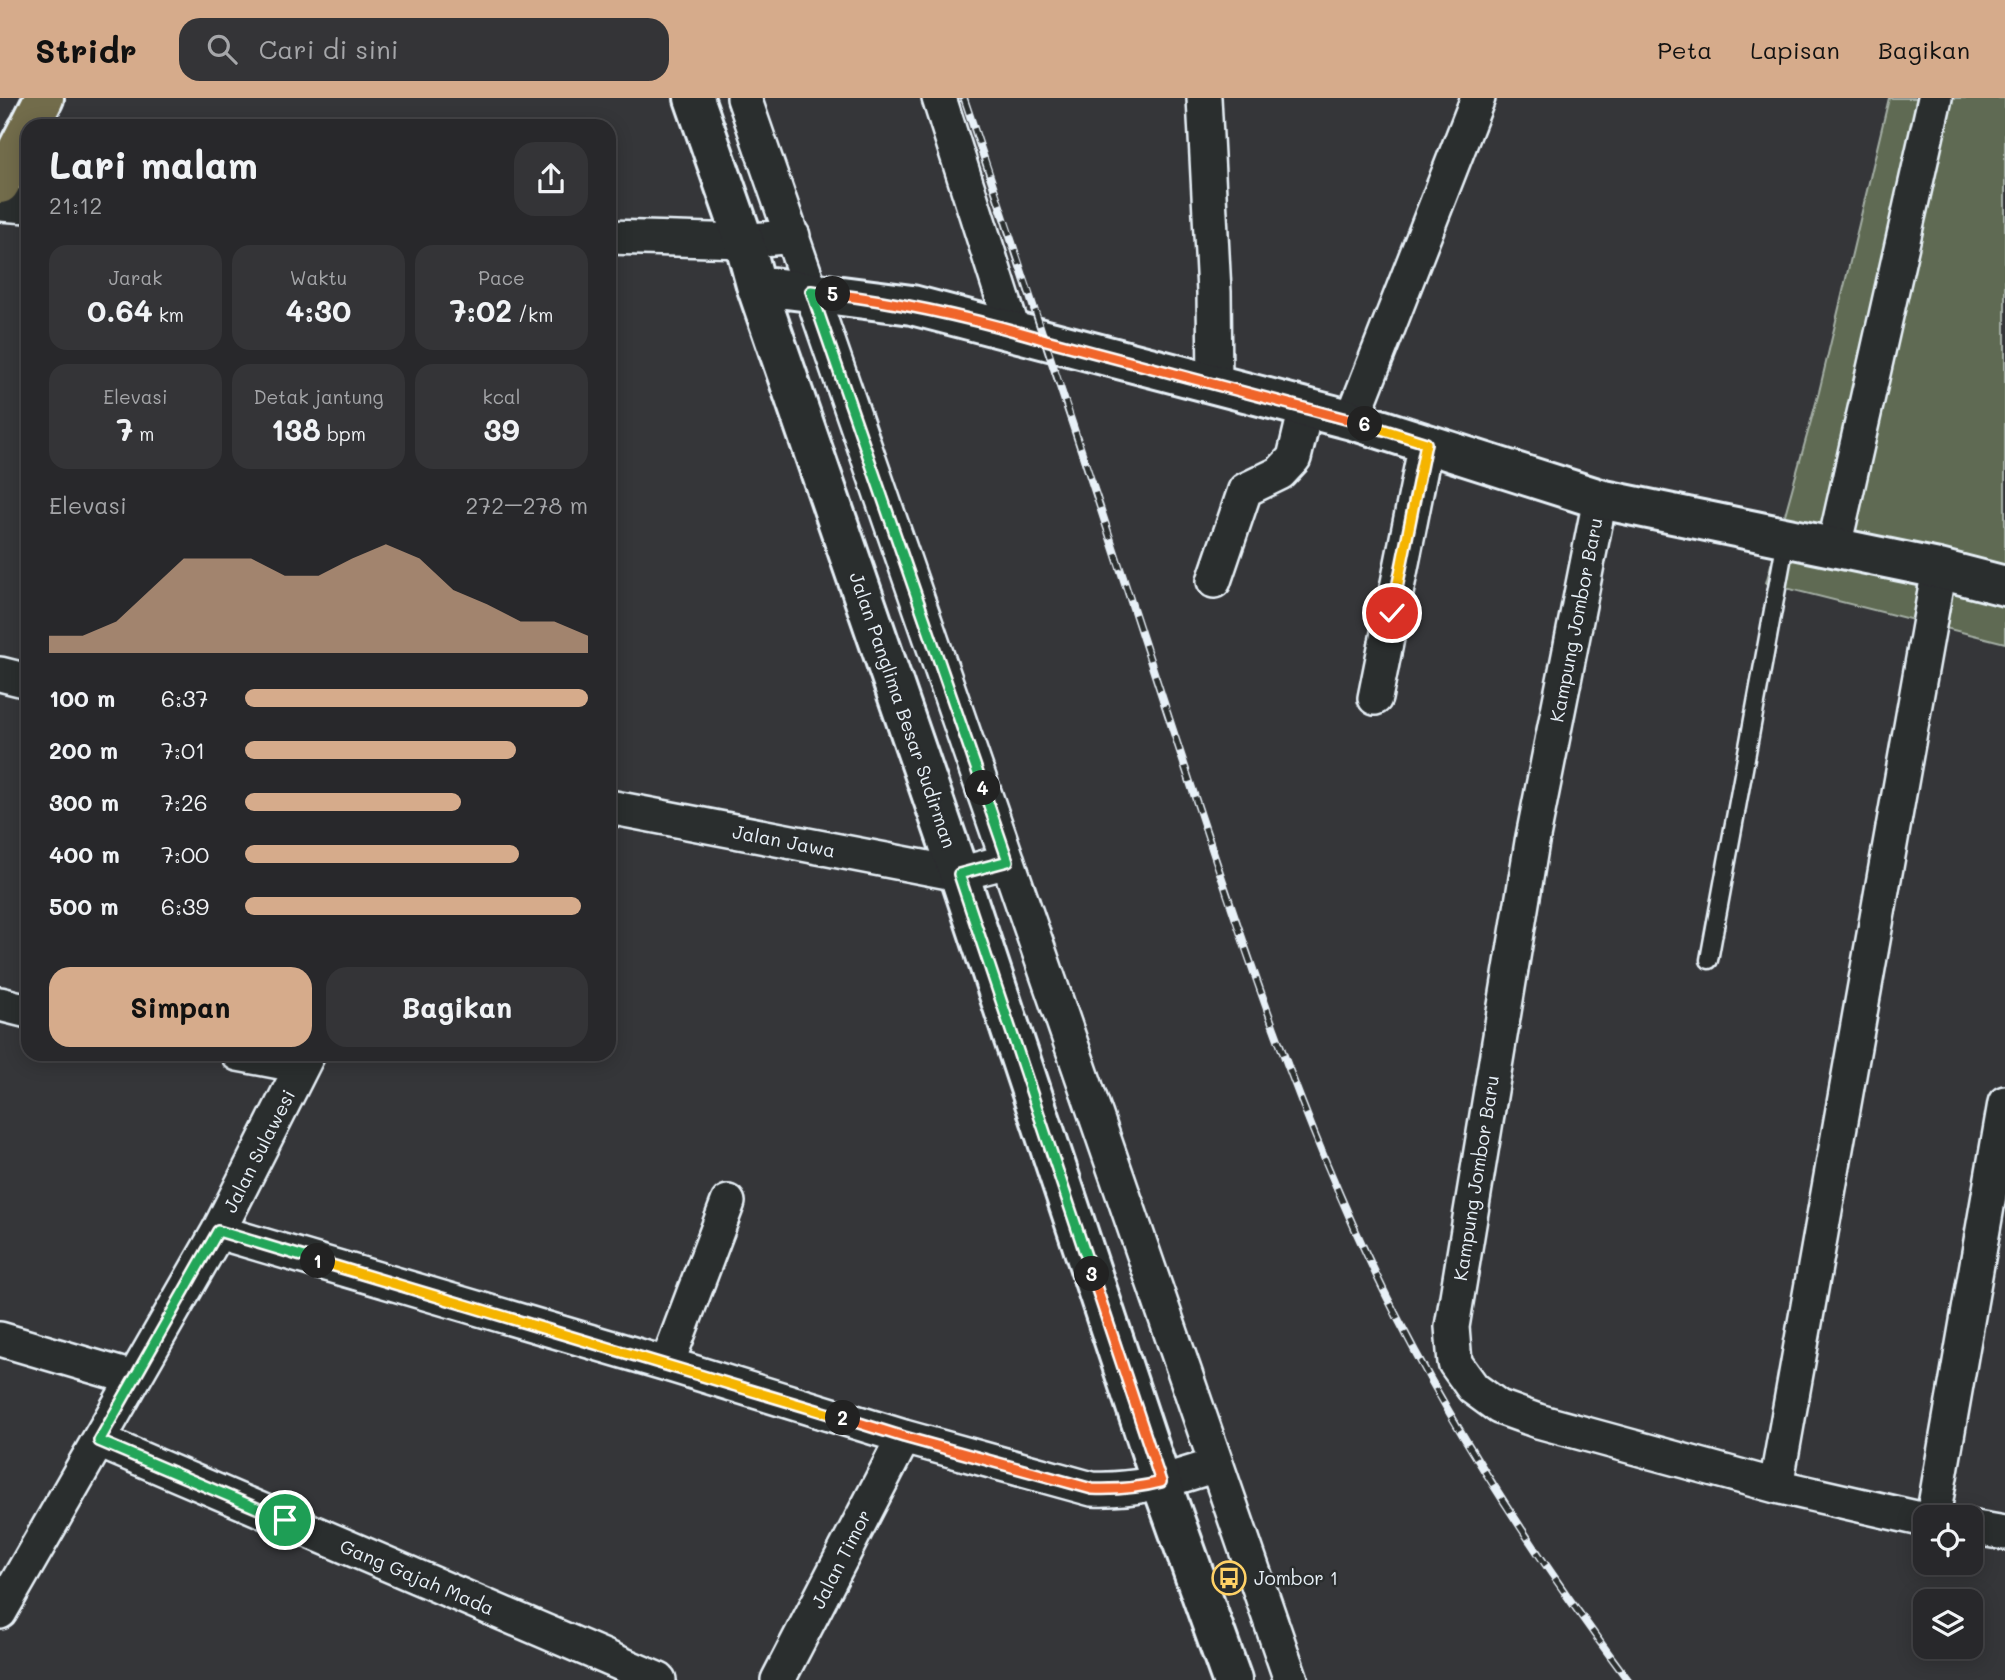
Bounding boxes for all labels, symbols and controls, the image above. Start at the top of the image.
search box [179,18,669,81]
text: Stridr [35,28,137,71]
icon: search [203,30,241,68]
text: Cari di sini [259,32,399,66]
text: Peta [1657,34,1712,65]
text: Lapisan [1750,34,1840,65]
text: Bagikan [1878,34,1970,65]
text: Lari malam [49,139,258,189]
button: share [514,142,588,216]
text: 21:12 [49,190,102,220]
text: Jarak [109,265,162,290]
text: Waktu [290,265,347,290]
text: Pace [478,265,525,290]
pin: 5 [816,276,850,312]
text: 5 [827,281,838,306]
text: 0.64 [87,290,153,330]
text: 4:30 [286,290,351,330]
text: 7:02 [450,290,512,330]
text: km [153,302,184,327]
text: /km [512,302,553,327]
text: Elevasi [103,384,168,409]
text: Detak jantung [253,384,384,409]
text: kcal [483,384,520,409]
pin: 6 [1348,406,1382,442]
text: 7 [117,409,133,449]
text: 138 [271,409,321,449]
text: 39 [483,409,520,449]
text: 6 [1359,411,1370,436]
text: m [133,421,154,446]
text: bpm [321,421,366,446]
text: Elevasi [49,490,127,520]
text: 272–278 m [466,490,588,520]
street label: Kampung Jombor Baru [1543,516,1608,724]
street label: Jalan Panglima Besar Sudirman [844,568,963,851]
pin [1362,583,1422,643]
icon: check [1373,594,1411,632]
text: 100 m [49,683,115,713]
text: 6:37 [161,683,208,713]
text: 200 m [49,735,118,765]
text: 7:01 [161,735,205,765]
pin: 4 [965,770,1000,806]
text: 4 [976,775,989,800]
text: 300 m [49,787,119,817]
text: 7:26 [161,787,208,817]
street label: Jalan Jawa [730,818,838,863]
text: 400 m [49,839,120,869]
text: 7:00 [161,839,209,869]
text: 500 m [49,891,119,921]
text: 6:39 [161,891,209,921]
button: Simpan [49,967,312,1047]
button: Bagikan [326,967,588,1047]
street label: Kampung Jombor Baru [1447,1073,1504,1282]
street label: Jalan Sulawesi [217,1085,300,1216]
pin: 1 [300,1244,336,1278]
text: 1 [313,1248,322,1273]
pin: 3 [1074,1256,1110,1292]
text: 3 [1086,1261,1097,1286]
pin: 2 [826,1400,860,1436]
text: 2 [837,1405,848,1430]
pin [255,1490,315,1550]
icon: arrive [266,1501,304,1539]
street label: Jalan Timor [805,1505,876,1612]
map controls [1913,1505,1983,1659]
button: locate [1913,1505,1983,1575]
street label: Gang Gajah Mada [336,1533,498,1620]
bus stop icon: Jombor 1 [1210,1559,1248,1597]
place label: Jombor 1 [1254,1565,1338,1590]
button: layers [1913,1589,1983,1659]

